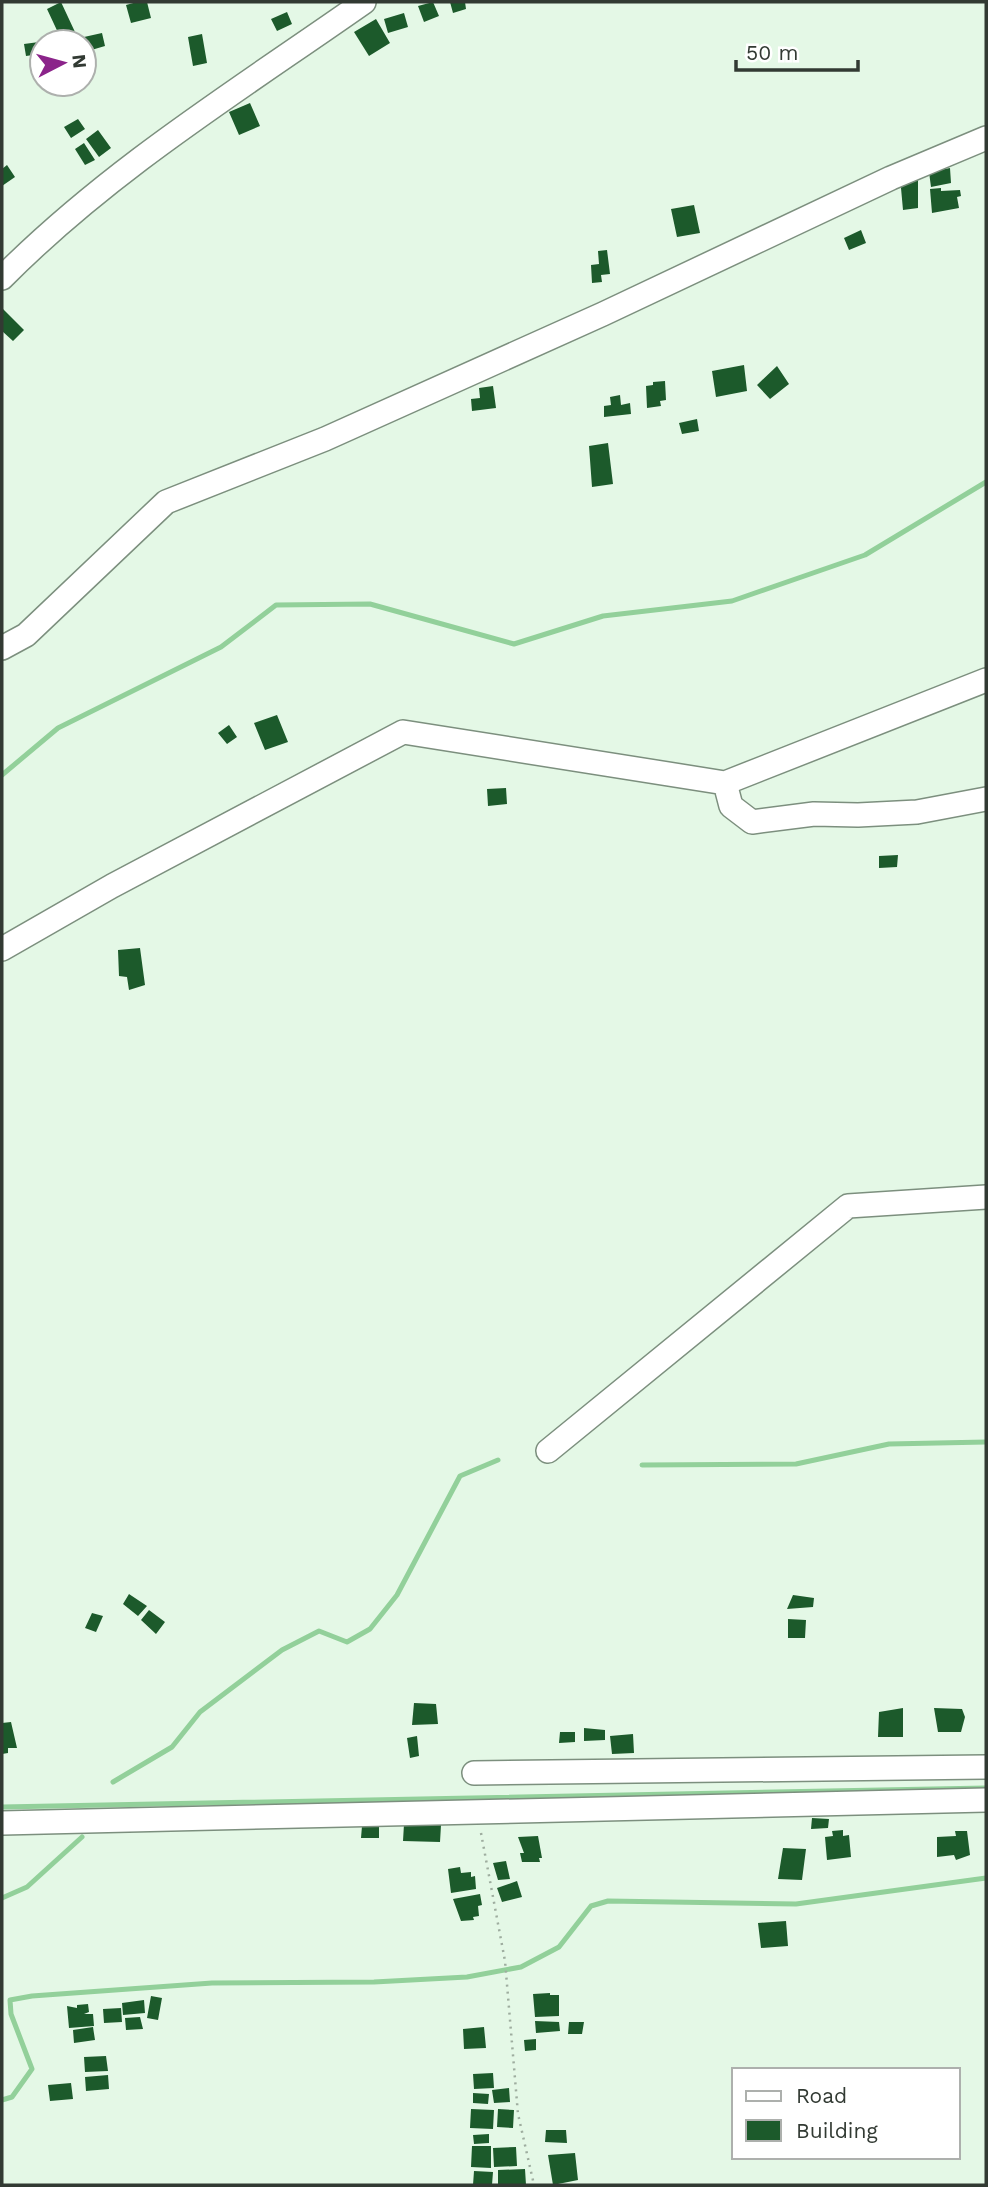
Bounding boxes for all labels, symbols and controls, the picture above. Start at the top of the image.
north arrow [28,28,98,98]
scale bar [736,28,858,72]
text: 50 m [746,40,798,65]
text: N [67,53,92,69]
legend [732,2068,960,2159]
text: Road [796,2083,847,2108]
text: Building [796,2118,878,2143]

